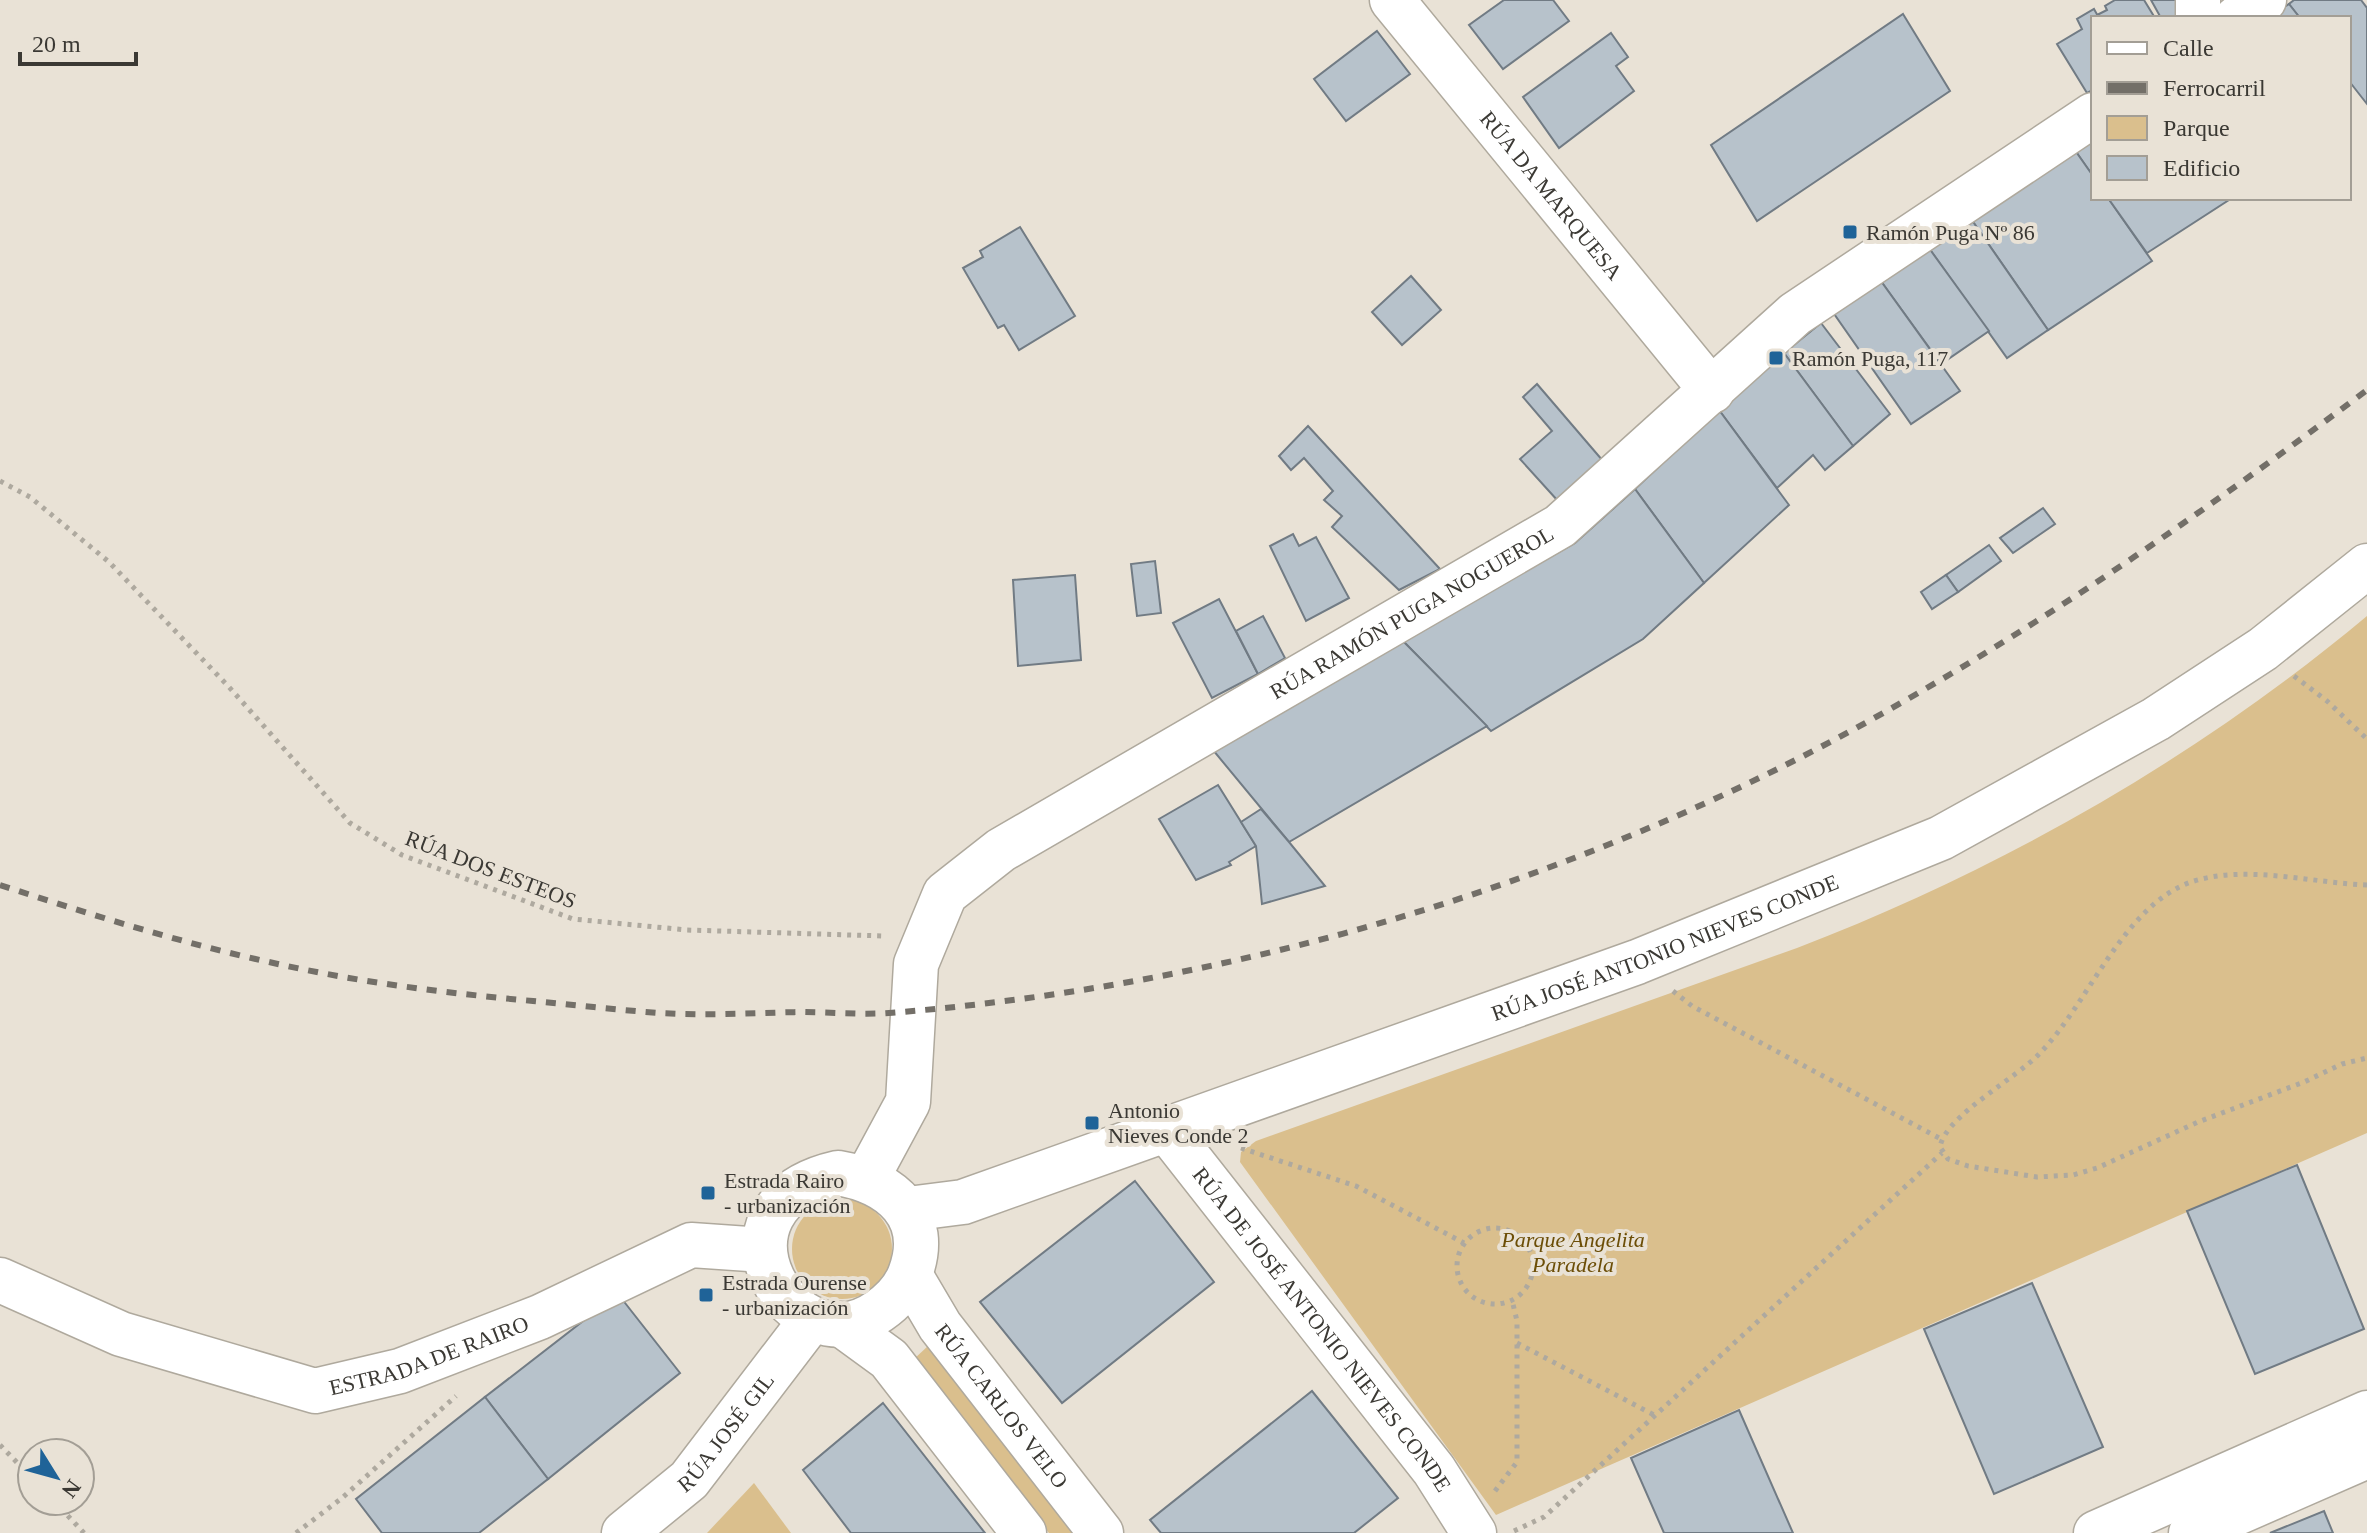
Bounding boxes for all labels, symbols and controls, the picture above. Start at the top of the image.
scale bar [20,16,136,66]
legend [2091,16,2351,200]
text: 20 m [32,31,81,57]
text: Calle [2163,35,2214,61]
text: Ferrocarril [2163,75,2266,101]
street label: RÚA DA MARQUESA [1475,106,1628,285]
text: Parque [2163,115,2230,141]
text: Edificio [2163,155,2240,181]
place label: Ramón Puga Nº 86 [1866,220,2035,245]
marker: Ramón Puga Nº 86 [1841,223,1859,241]
place label: Ramón Puga, 117 [1792,346,1948,371]
marker: Ramón Puga, 117 [1767,349,1785,367]
street label: RÚA RAMÓN PUGA NOGUEROL [1266,521,1558,704]
street label: RÚA DOS ESTEOS [402,825,580,914]
street label: RÚA JOSÉ ANTONIO NIEVES CONDE [1488,869,1842,1026]
place label: Antonio Nieves Conde 2 [1108,1098,1249,1148]
marker: Antonio Nieves Conde 2 [1083,1114,1101,1132]
street label: RÚA DE JOSÉ ANTONIO NIEVES CONDE [1188,1162,1456,1496]
place label: Estrada Rairo - urbanización [724,1168,850,1218]
marker: Estrada Rairo - urbanización [699,1184,717,1202]
park label: Parque Angelita Paradela [1500,1227,1645,1277]
place label: Estrada Ourense - urbanización [722,1270,867,1320]
marker: Estrada Ourense - urbanización [697,1286,715,1304]
street label: ESTRADA DE RAIRO [327,1311,532,1400]
street label: RÚA CARLOS VELO [930,1319,1073,1493]
street label: RÚA JOSÉ GIL [673,1368,779,1497]
north arrow [16,1437,96,1517]
text: N [57,1475,86,1503]

